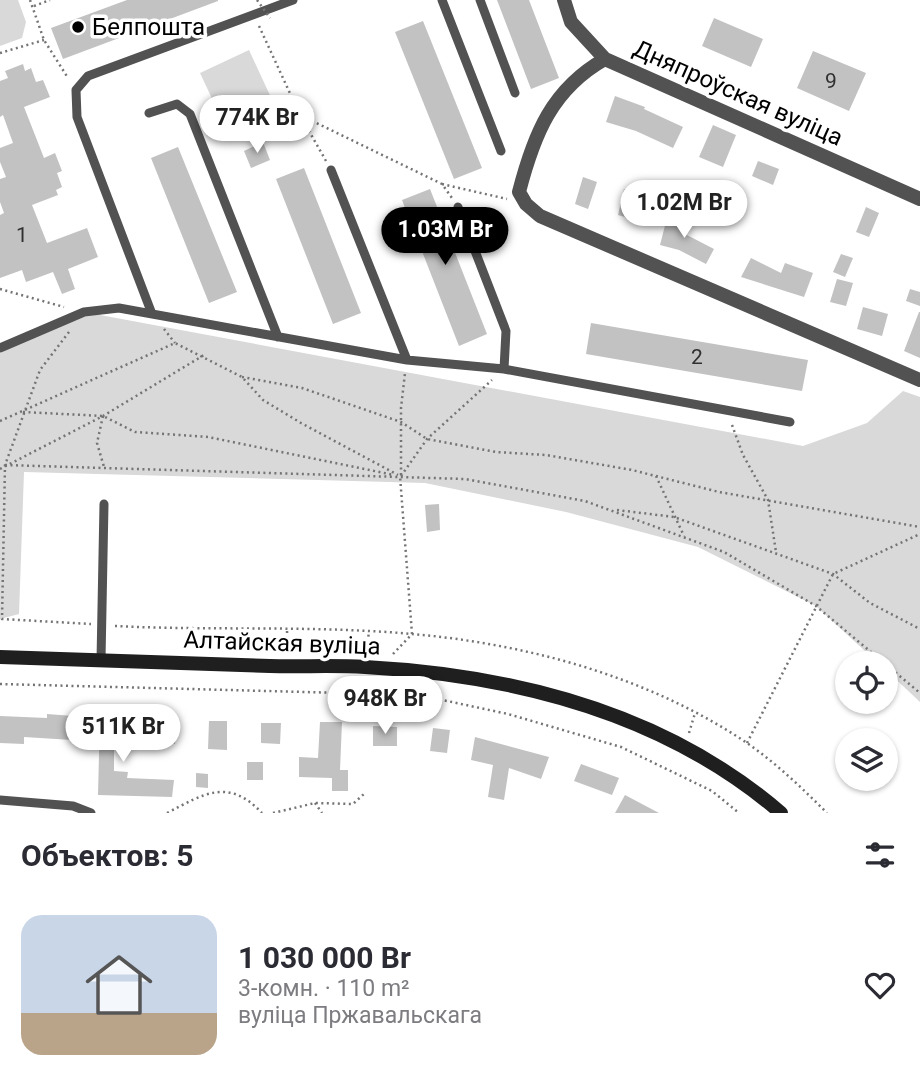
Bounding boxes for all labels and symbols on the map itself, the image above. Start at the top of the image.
place label: Белпошта [92,13,205,41]
marker: Белпошта [70,19,86,35]
street label: Дняпроўская вуліца [629,34,847,152]
house number: 9 [825,69,837,93]
pin: 774K Br [192,96,322,155]
pin: 1.02M Br [612,180,756,240]
pin: 1.03M Br [373,208,517,267]
house number: 1 [16,223,28,247]
house number: 2 [691,345,703,369]
street label: Алтайская вуліца [183,626,381,660]
pin: 948K Br [320,676,450,736]
pin: 511K Br [58,704,188,764]

